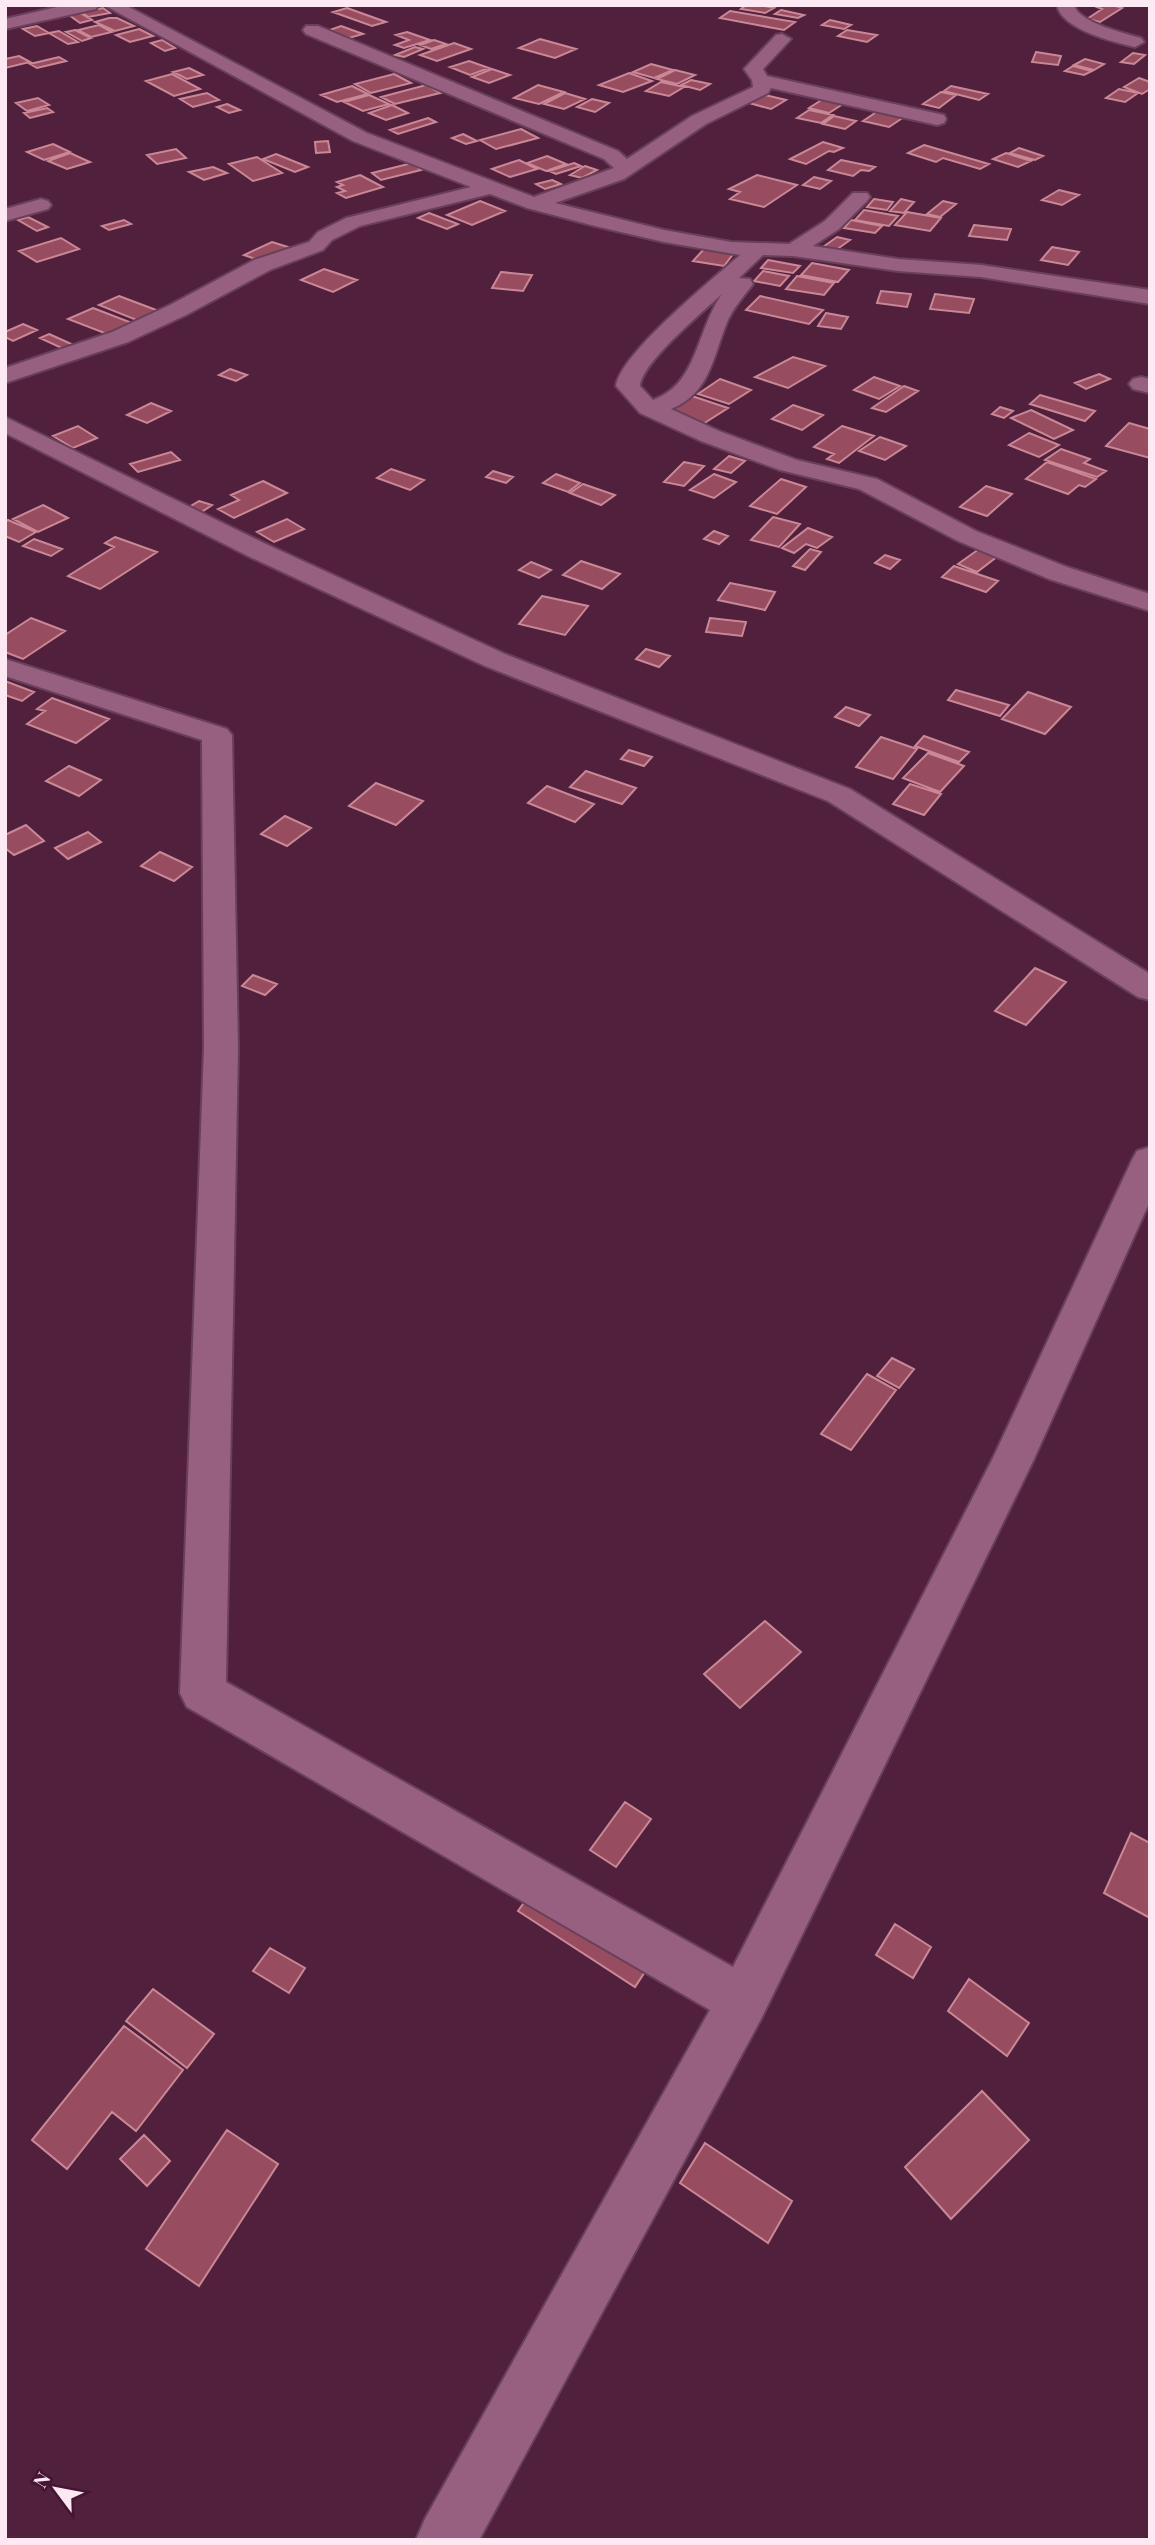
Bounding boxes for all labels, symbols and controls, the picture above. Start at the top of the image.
north arrow [21,2454,91,2524]
text: N [26,2467,56,2492]

